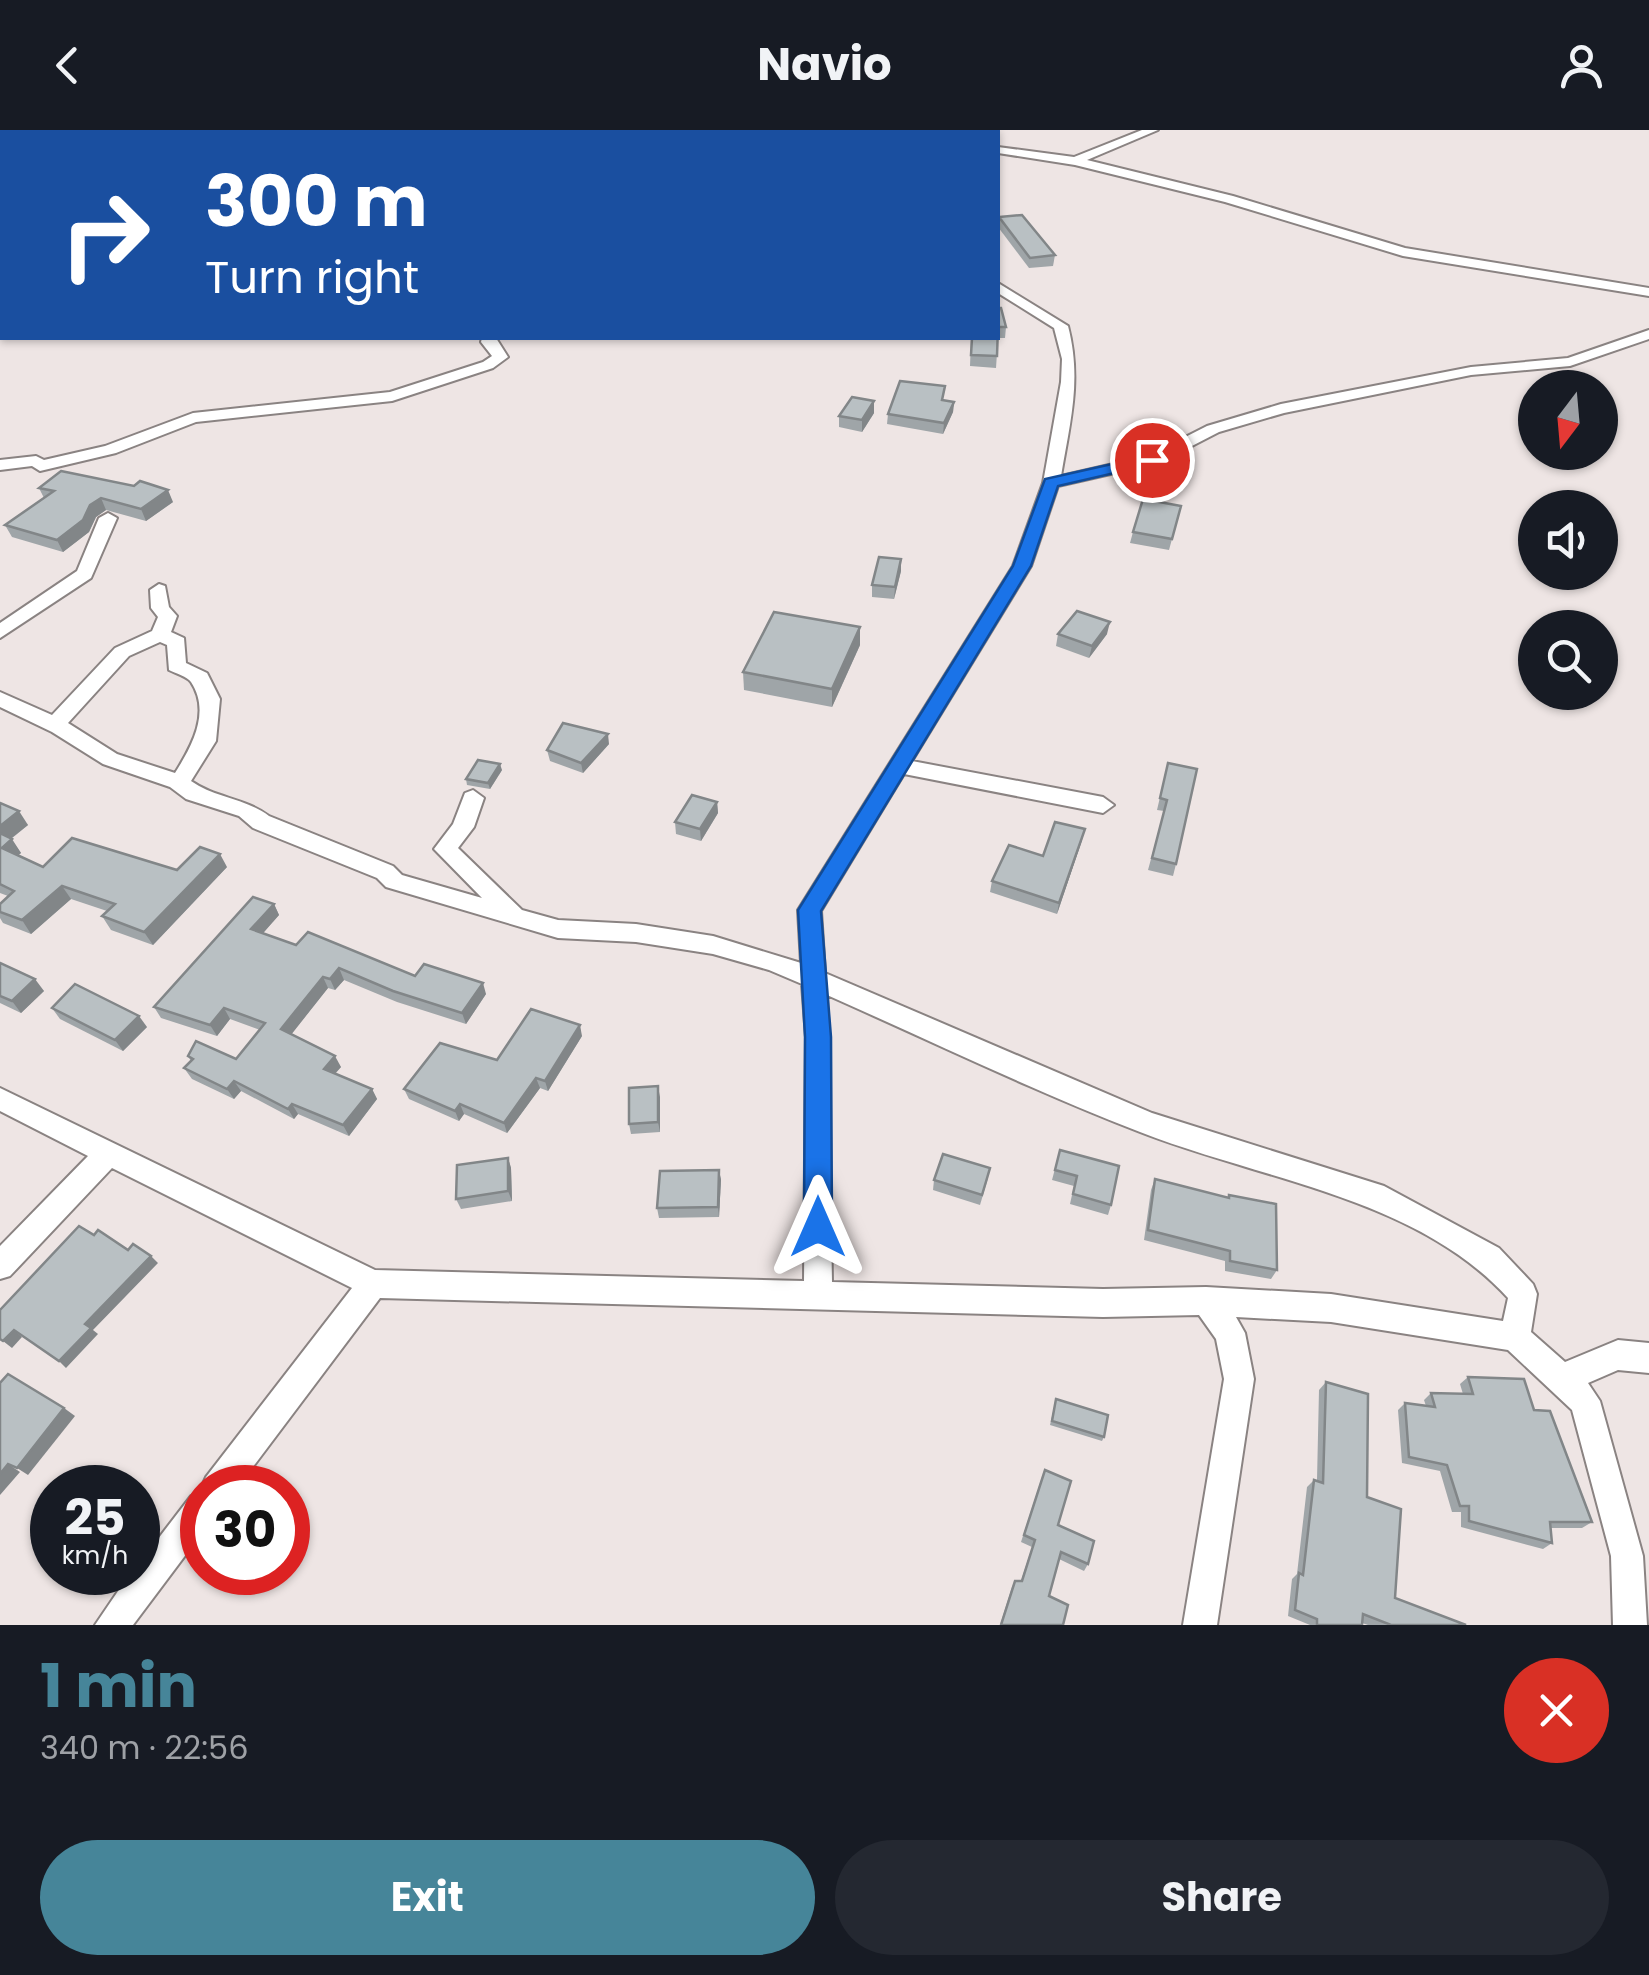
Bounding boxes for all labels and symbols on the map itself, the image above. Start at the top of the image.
north arrow [1518,370,1618,470]
pin [1110,418,1195,503]
position arrow [766,1175,870,1279]
speed limit sign: 30 [180,1465,310,1595]

